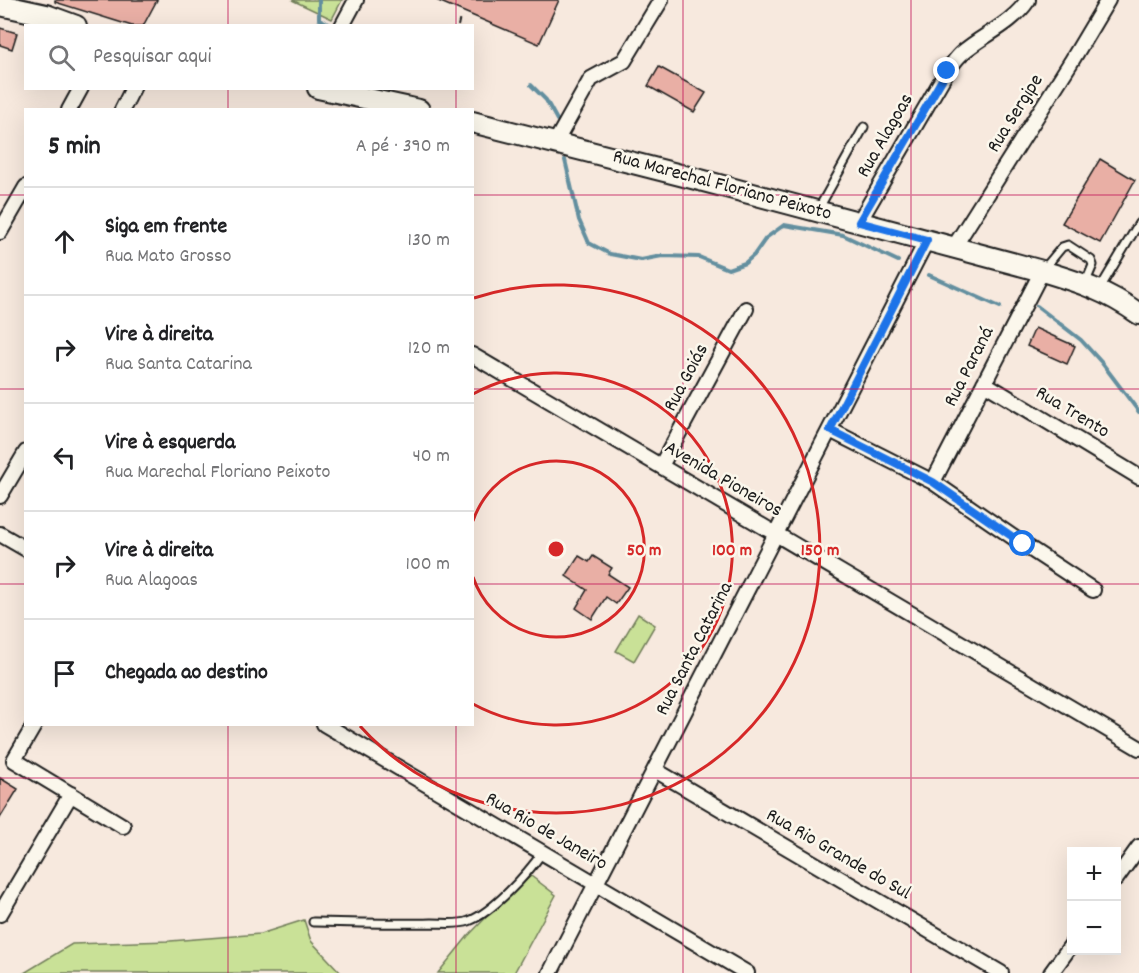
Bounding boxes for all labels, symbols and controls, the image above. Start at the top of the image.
search box [24,24,474,90]
icon: search [45,41,78,74]
text: Pesquisar aqui [93,42,212,73]
route end [933,57,959,83]
street label: Rua Sergipe [981,69,1051,159]
street label: Rua Alagoas [851,89,921,183]
text: 5 min [48,129,101,166]
text: A pé · 390 m [356,133,450,161]
street label: Rua Marechal Floriano Peixoto [609,143,835,229]
text: Siga em frente [105,212,227,243]
icon: ahead [48,225,81,258]
text: 130 m [408,227,450,255]
text: Rua Mato Grosso [105,243,231,271]
text: Vire à direita [105,320,213,351]
street label: Rua Paraná [938,322,1002,412]
icon: right [48,333,81,366]
text: 120 m [408,335,450,363]
street label: Rua Goiás [657,339,717,417]
text: Rua Santa Catarina [105,351,252,379]
street label: Rua Trento [1030,380,1114,446]
text: Vire à esquerda [105,428,235,459]
street label: Avenida Pioneiros [659,435,787,525]
icon: left [48,441,81,474]
text: 40 m [412,443,450,471]
text: Rua Marechal Floriano Peixoto [105,459,330,487]
route start [1009,530,1035,556]
text: Vire à direita [105,536,213,567]
centre of rings [546,539,566,559]
text: 50 m [627,539,661,564]
text: 100 m [712,539,752,564]
text: 150 m [801,539,839,564]
icon: right [48,549,81,582]
text: 100 m [406,551,450,579]
text: Rua Alagoas [105,567,198,595]
street label: Rua Santa Catarina [649,577,741,721]
icon: arrive [48,657,81,690]
text: Chegada ao destino [105,658,268,689]
street label: Rua Rio de Janeiro [480,786,612,878]
street label: Rua Rio Grande do Sul [760,802,916,908]
map controls [1067,847,1121,955]
button: + [1067,847,1121,901]
button: − [1067,901,1121,955]

